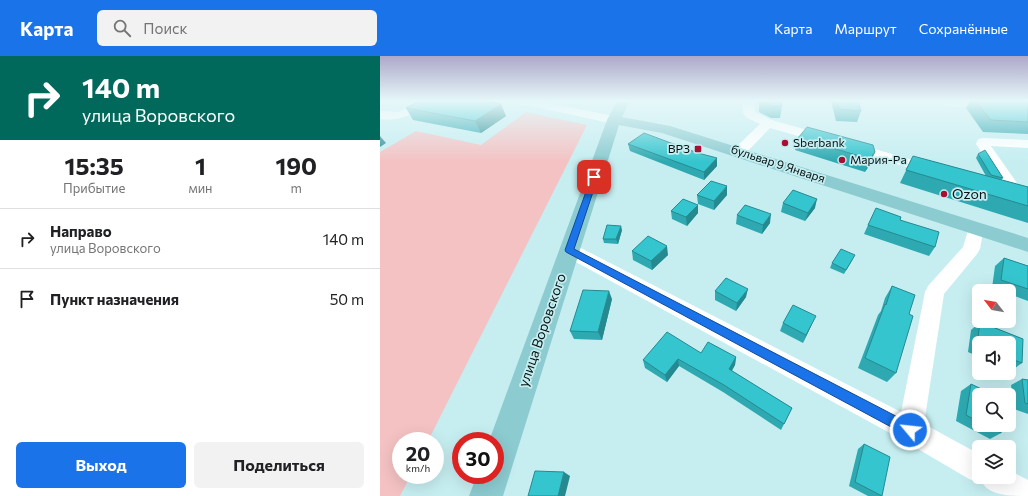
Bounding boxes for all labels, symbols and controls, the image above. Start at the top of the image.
search box [97,10,377,46]
text: Карта [20,17,73,40]
icon: search [111,17,133,39]
text: Поиск [143,19,188,37]
text: Карта [774,20,812,37]
text: Маршрут [834,20,897,37]
text: Сохранённые [919,20,1008,37]
text: 140 m [82,70,160,104]
icon: right [16,72,68,124]
text: улица Воровского [82,104,235,126]
place label: Sberbank [793,135,846,149]
marker: Sberbank [780,138,790,148]
place label: ВРЗ [668,141,690,155]
street label: бульвар 9 Января [729,141,827,185]
marker: ВРЗ [693,144,703,154]
text: 15:35 [65,151,124,180]
text: 1 [195,151,206,180]
text: 190 [275,151,317,180]
place label: Мария-Ра [850,152,907,166]
marker: Мария-Ра [837,155,847,165]
pin [577,160,611,194]
icon: arrive [583,166,605,188]
text: Прибытие [63,180,125,196]
text: мин [188,180,213,196]
text: m [291,180,302,196]
place label: Ozon [952,185,987,202]
marker: Ozon [939,189,949,199]
text: Направо [50,222,112,240]
icon: right [16,228,38,250]
text: 140 m [323,230,364,248]
text: улица Воровского [50,240,161,256]
street label: улица Воровского [514,271,569,389]
north arrow [972,284,1016,328]
map controls [972,284,1016,484]
icon: arrive [16,288,38,310]
text: Пункт назначения [50,290,179,308]
text: 50 m [330,290,364,308]
button: sound [972,336,1016,380]
button: search [972,388,1016,432]
position arrow [889,409,931,451]
speed limit sign: 30 [452,432,504,484]
button: layers [972,440,1016,484]
text: 20 [406,441,430,465]
button: Выход [16,442,186,488]
button: Поделиться [194,442,364,488]
text: km/h [406,462,430,474]

